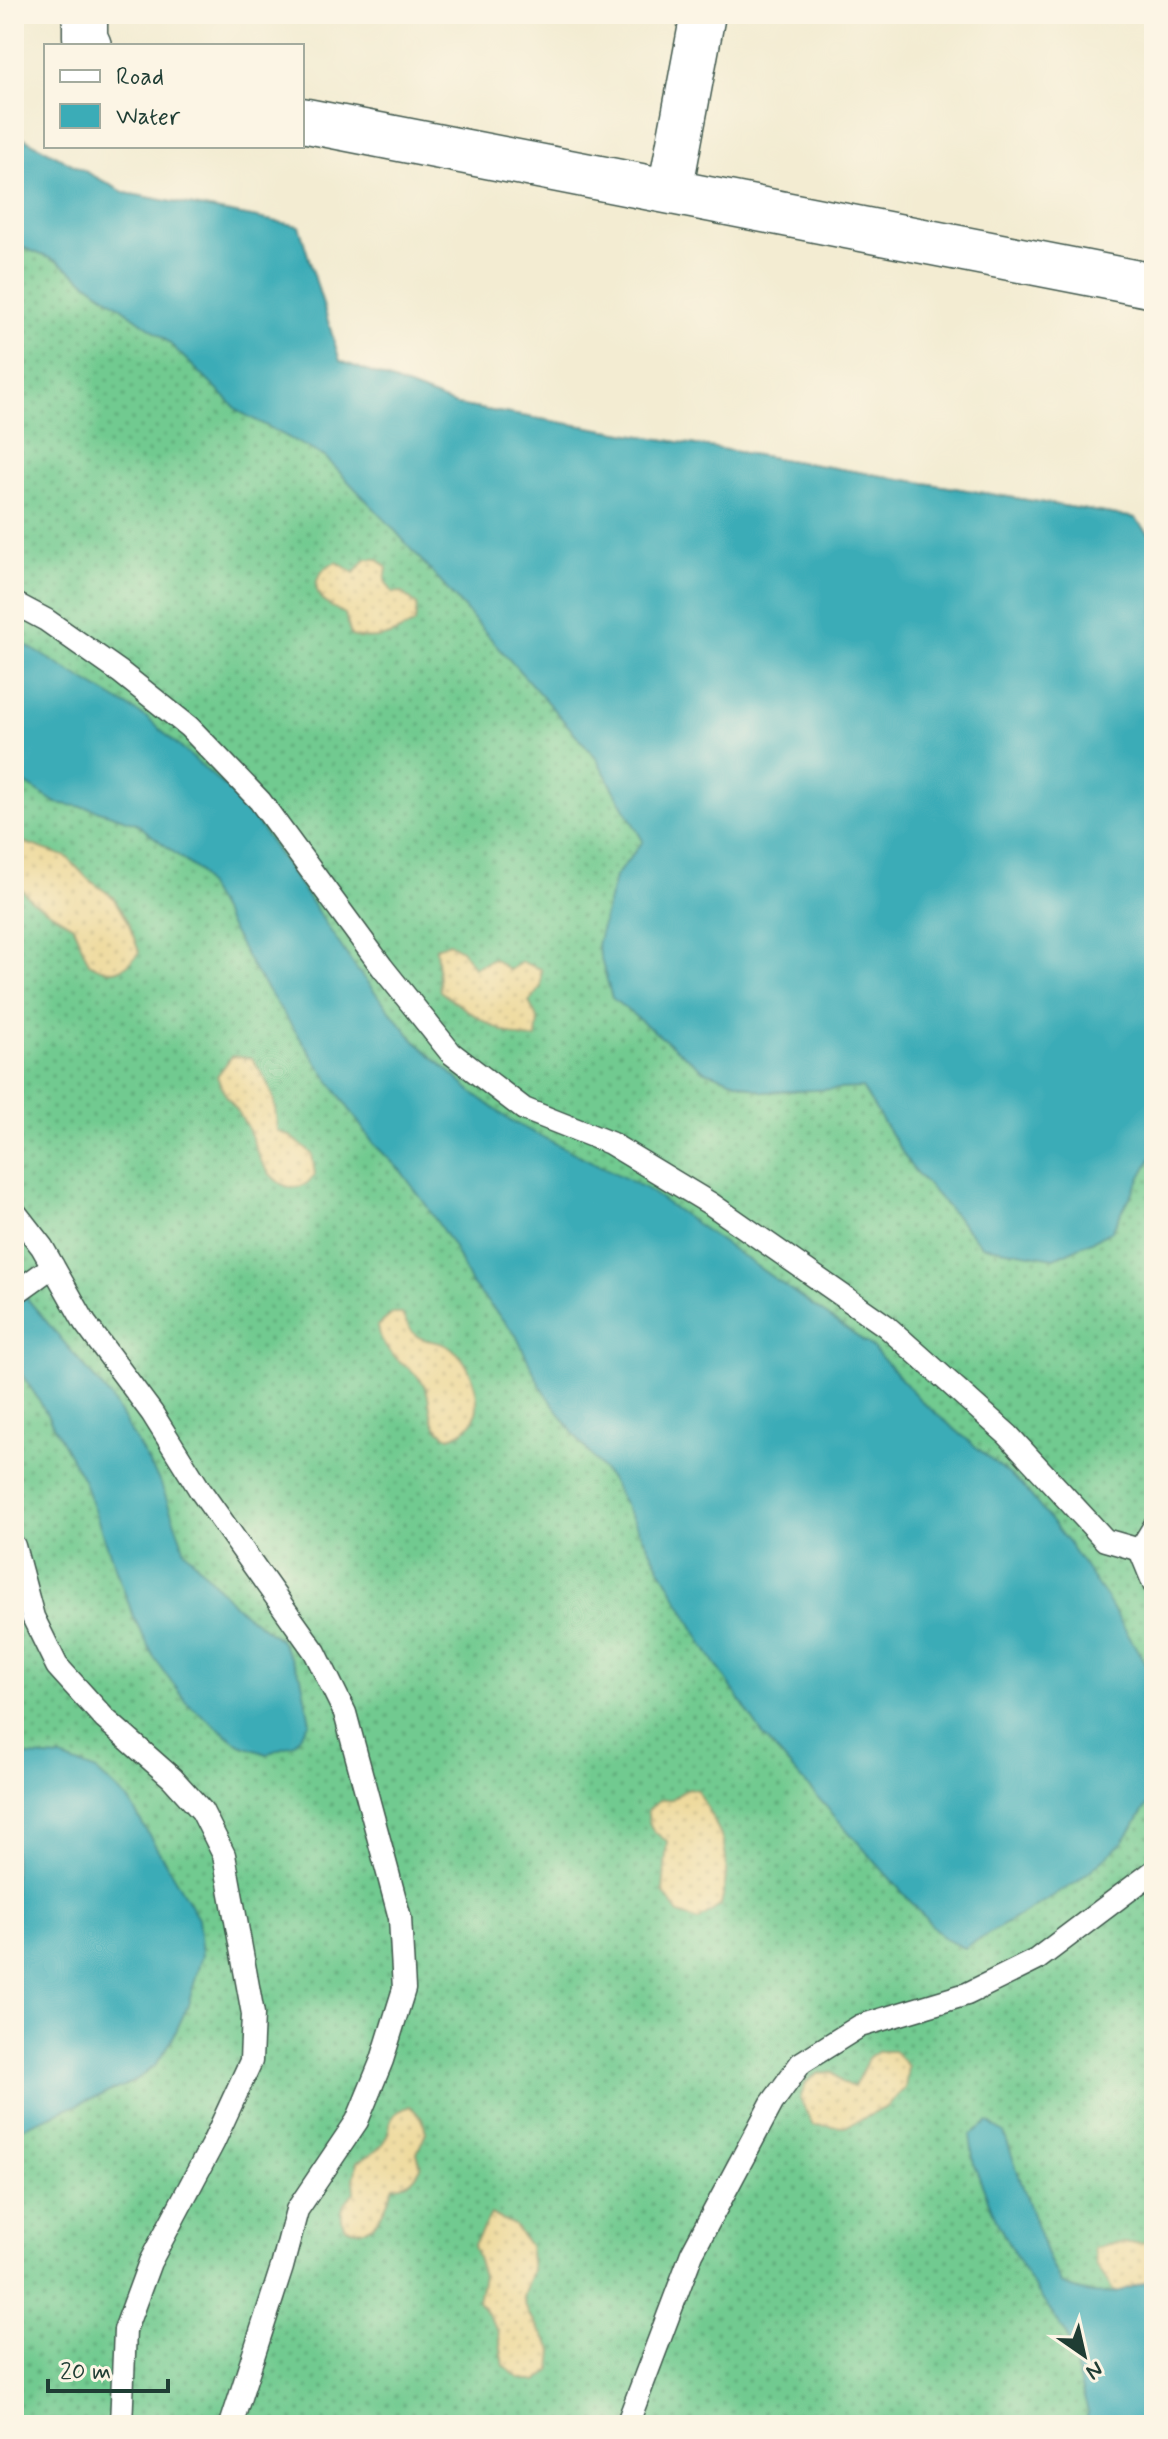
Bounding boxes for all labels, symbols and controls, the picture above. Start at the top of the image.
legend [44,44,304,148]
text: Road [116,62,164,93]
text: Water [116,102,181,133]
north arrow [1044,2315,1124,2395]
scale bar [48,2343,168,2393]
text: N [1080,2354,1108,2386]
text: 20 m [60,2357,111,2388]

